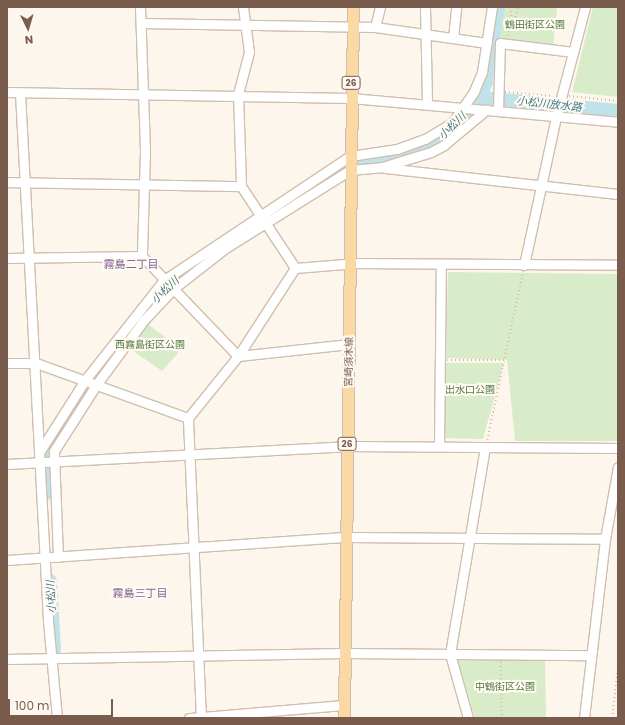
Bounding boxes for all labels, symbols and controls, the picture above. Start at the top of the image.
north arrow [8,8,48,48]
park label: 鶴田街区公園 [505,19,565,31]
text: N [24,32,34,48]
road number: 26 [341,76,361,90]
water label: 小松川放水路 [515,94,583,114]
water label: 小松川 [436,110,468,142]
district label: 霧島二丁目 [104,257,158,271]
water label: 小松川 [148,274,182,306]
street label: 宮崎須木線 [343,337,355,387]
park label: 西霧島街区公園 [115,339,185,351]
park label: 出水口公園 [445,384,495,396]
road number: 26 [337,437,357,451]
water label: 小松川 [44,580,58,614]
district label: 霧島三丁目 [113,586,167,600]
park label: 中鶴街区公園 [475,681,535,693]
scale bar [10,691,115,717]
text: 100 m [15,697,49,714]

